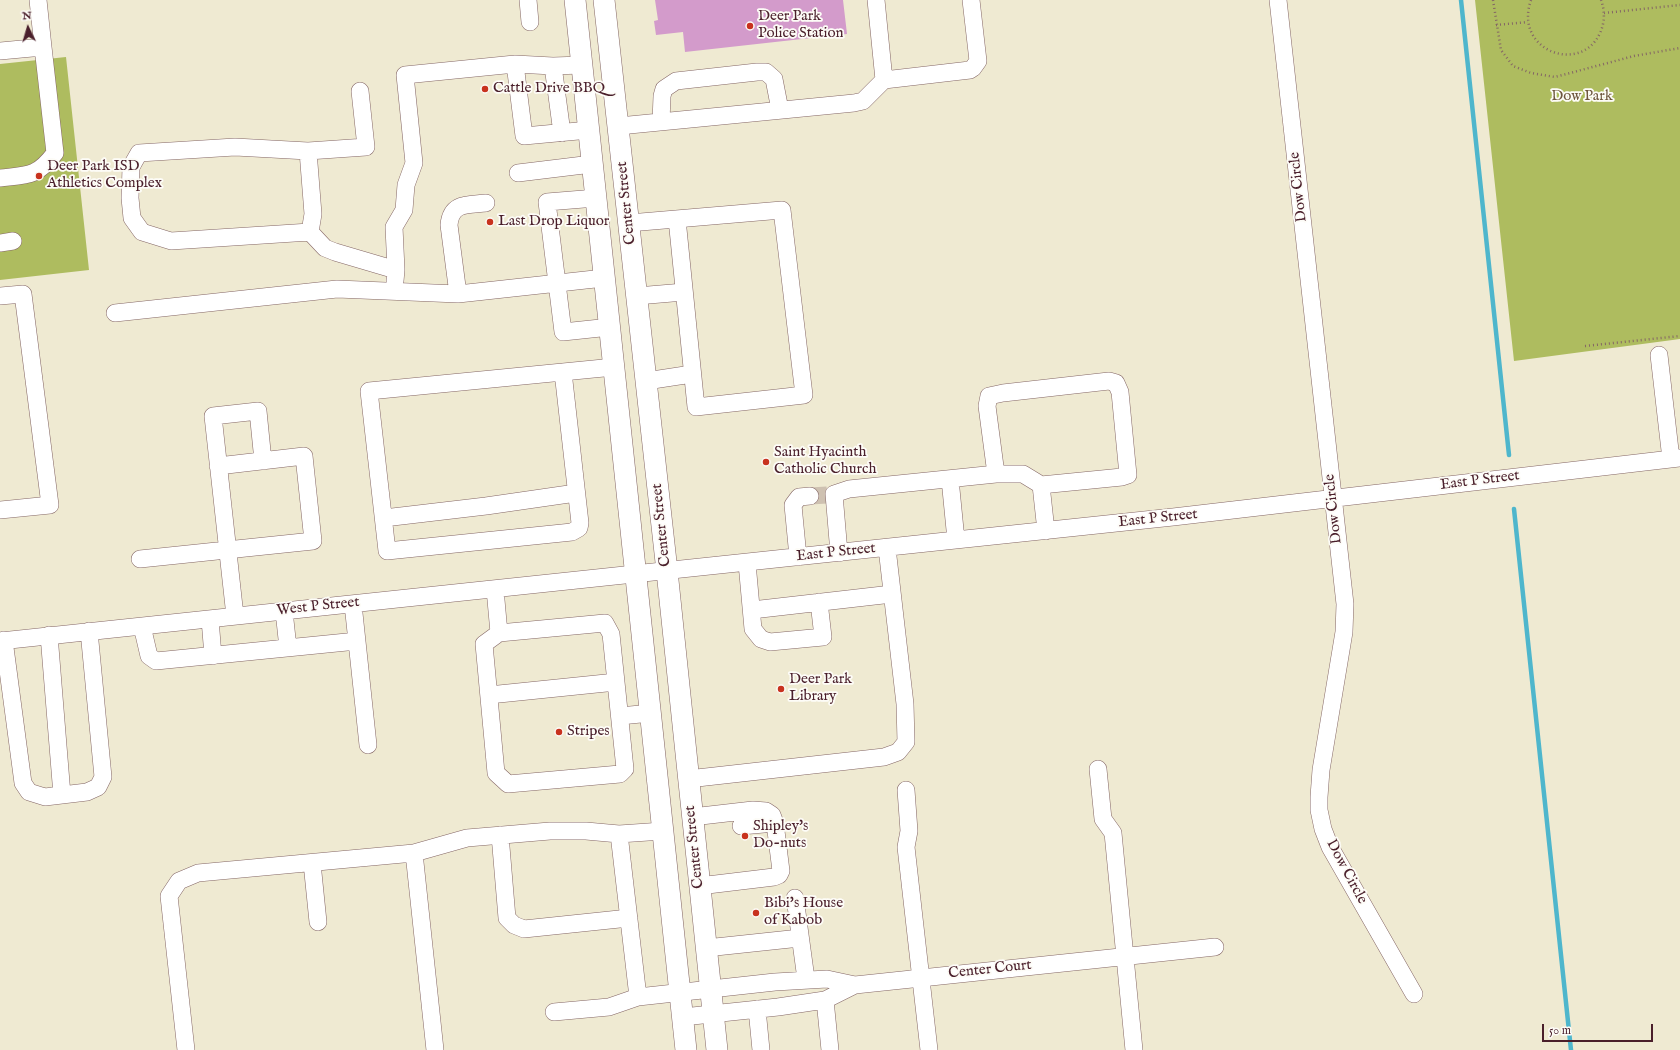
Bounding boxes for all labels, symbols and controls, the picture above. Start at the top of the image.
north arrow [8,8,48,48]
place label: Deer Park Police Station [758,8,843,43]
text: N [22,9,32,23]
marker: Deer Park Police Station [745,21,755,31]
place label: Cattle Drive BBQ [493,80,605,98]
marker: Cattle Drive BBQ [480,84,490,94]
park label: Dow Park [1551,88,1613,106]
street label: Dow Circle [1286,151,1312,223]
place label: Deer Park ISD Athletics Complex [47,158,162,193]
street label: Center Street [614,160,640,246]
marker: Deer Park ISD Athletics Complex [34,171,44,181]
place label: Last Drop Liquor [498,213,609,231]
marker: Last Drop Liquor [485,217,495,227]
place label: Saint Hyacinth Catholic Church [774,444,876,479]
marker: Saint Hyacinth Catholic Church [761,457,771,467]
street label: East P Street [1439,467,1521,495]
street label: Dow Circle [1321,473,1347,545]
street label: Center Street [649,482,675,568]
street label: East P Street [1117,506,1199,532]
street label: East P Street [795,540,877,566]
street label: West P Street [276,594,360,620]
place label: Deer Park Library [789,671,852,706]
marker: Deer Park Library [776,684,786,694]
place label: Stripes [567,723,610,741]
marker: Stripes [554,727,564,737]
street label: Center Street [682,804,708,890]
place label: Shipley's Do-nuts [753,818,808,853]
marker: Shipley's Do-nuts [740,831,750,841]
street label: Dow Circle [1321,837,1371,907]
place label: Bibi's House of Kabob [764,895,843,930]
marker: Bibi's House of Kabob [751,908,761,918]
street label: Center Court [948,957,1032,983]
scale bar [1544,1016,1655,1042]
text: 50 m [1549,1023,1571,1038]

